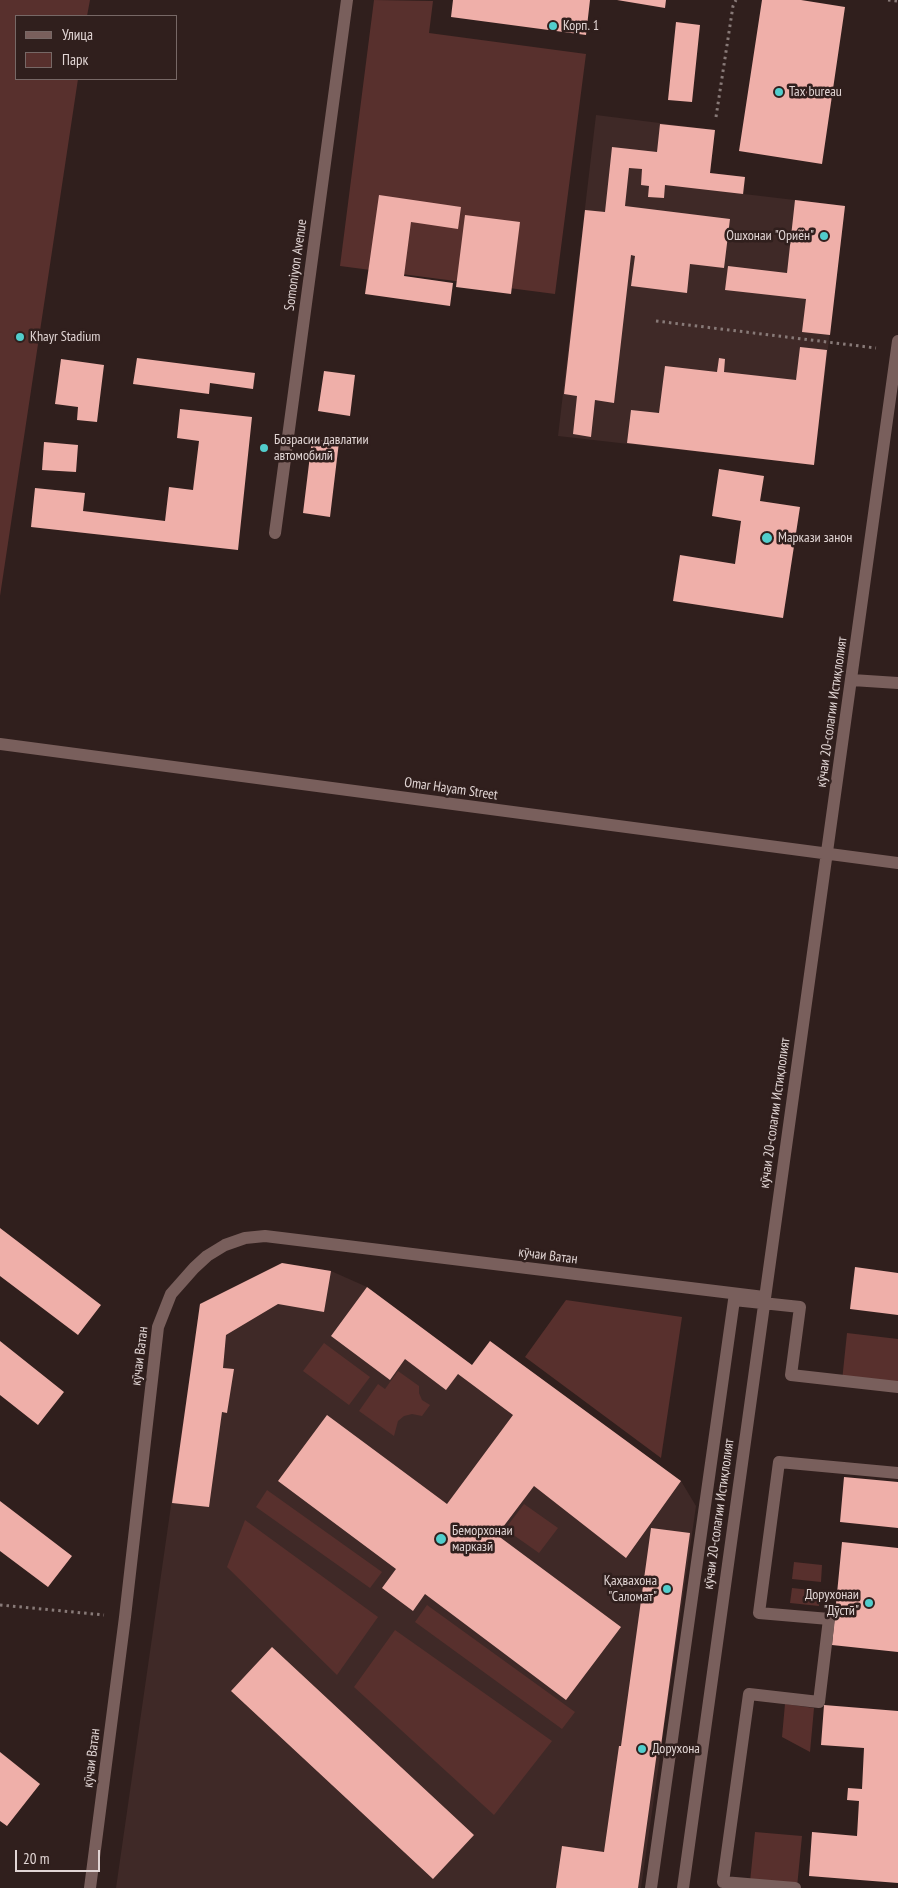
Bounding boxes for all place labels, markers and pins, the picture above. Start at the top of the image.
place label: Корп. 1 [563,18,599,34]
marker: Корп. 1 [547,20,559,32]
place label: Tax bureau [789,84,842,100]
marker: Tax bureau [773,86,785,98]
place label: Ошхонаи "Ориён" [726,228,814,244]
marker: Ошхонаи "Ориён" [818,230,830,242]
place label: Khayr Stadium [30,329,100,345]
marker: Khayr Stadium [14,331,26,343]
place label: Бозрасии давлатии автомобилӣ [274,432,369,464]
marker: Бозрасии давлатии автомобилӣ [258,442,270,454]
place label: Маркази занон [778,530,852,546]
marker: Маркази занон [760,531,774,545]
place label: Беморхонаи марказӣ [452,1523,513,1555]
marker: Беморхонаи марказӣ [434,1532,448,1546]
place label: Қаҳвахона "Саломат" [604,1573,657,1605]
marker: Қаҳвахона "Саломат" [661,1583,673,1595]
place label: Дорухонаи "Дӯстӣ" [805,1587,859,1620]
marker: Дорухонаи "Дӯстӣ" [863,1597,875,1609]
place label: Дорухона [652,1741,700,1757]
marker: Дорухона [636,1743,648,1755]

